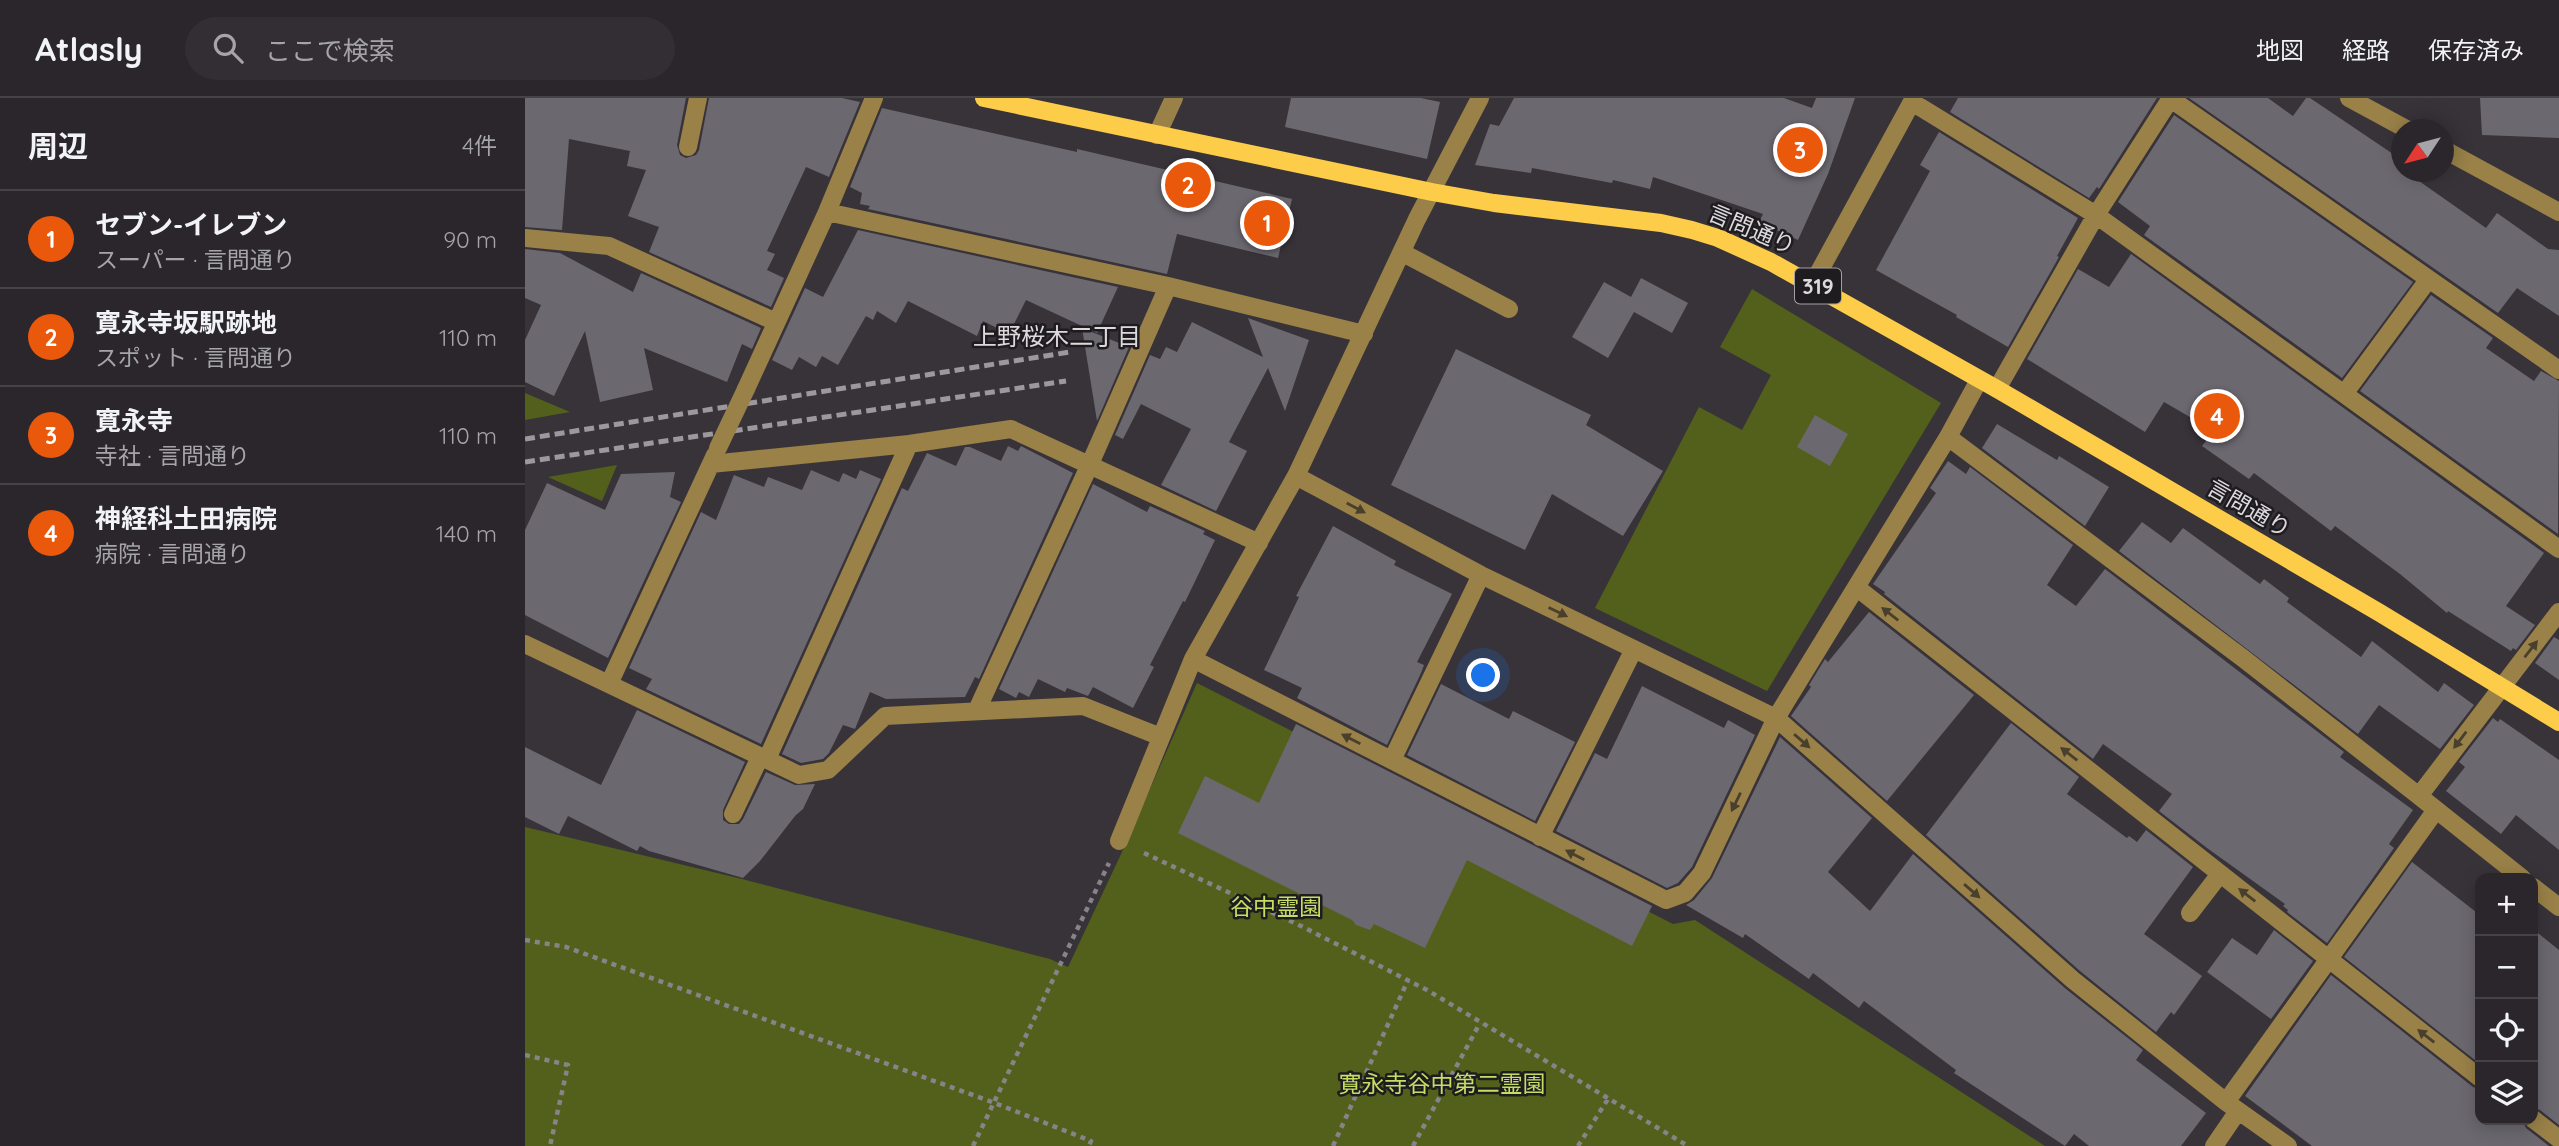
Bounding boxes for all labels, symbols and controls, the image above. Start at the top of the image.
search box [185,17,675,80]
text: Atlasly [35,28,143,69]
icon: search [209,29,247,67]
text: ここで検索 [265,34,395,67]
text: 地図 [2256,35,2304,65]
text: 経路 [2342,35,2390,65]
text: 保存済み [2428,35,2524,65]
north arrow [2391,119,2454,182]
pin: 3 [1777,124,1823,176]
text: 周辺 [28,127,88,165]
text: 4件 [462,131,497,160]
pin: 2 [1165,159,1211,211]
pin: 1 [1244,197,1290,249]
street label: 言問通り [1704,198,1800,260]
text: セブン-イレブン [95,208,287,241]
text: 1 [47,225,55,254]
text: 90 m [443,225,497,254]
text: スーパー · 言問通り [95,245,296,274]
road number: 319 [1795,268,1841,304]
text: 寛永寺坂駅跡地 [95,306,277,339]
district label: 上野桜木二丁目 [973,321,1141,351]
text: 2 [44,323,58,352]
text: 110 m [439,323,497,352]
text: スポット · 言問通り [95,343,296,372]
pin: 4 [2194,390,2240,442]
text: 寛永寺 [95,404,173,437]
text: 3 [45,421,57,450]
text: 110 m [439,421,497,450]
text: 寺社 · 言問通り [95,441,250,470]
street label: 言問通り [2202,472,2296,544]
text: 神経科土田病院 [95,502,277,535]
one-way arrow [1346,502,1366,514]
text: 4 [44,519,58,548]
text: 140 m [436,519,497,548]
text: 病院 · 言問通り [95,539,250,568]
one-way arrow [1548,606,1568,618]
one-way arrow [1881,607,1899,621]
one-way arrow [2523,640,2537,658]
your location [1466,658,1500,692]
one-way arrow [2454,731,2468,749]
one-way arrow [1793,733,1810,748]
one-way arrow [1340,734,1360,746]
one-way arrow [2060,747,2078,762]
one-way arrow [1730,792,1742,812]
one-way arrow [1565,849,1585,860]
map controls [2475,873,2538,1125]
button: + [2475,873,2538,936]
one-way arrow [1964,883,1981,898]
one-way arrow [2239,888,2257,903]
park label: 谷中霊園 [1230,892,1322,921]
button: − [2475,936,2538,999]
button: locate [2475,999,2538,1062]
one-way arrow [2418,1028,2436,1043]
button: layers [2475,1062,2538,1125]
park label: 寛永寺谷中第二霊園 [1339,1069,1546,1098]

